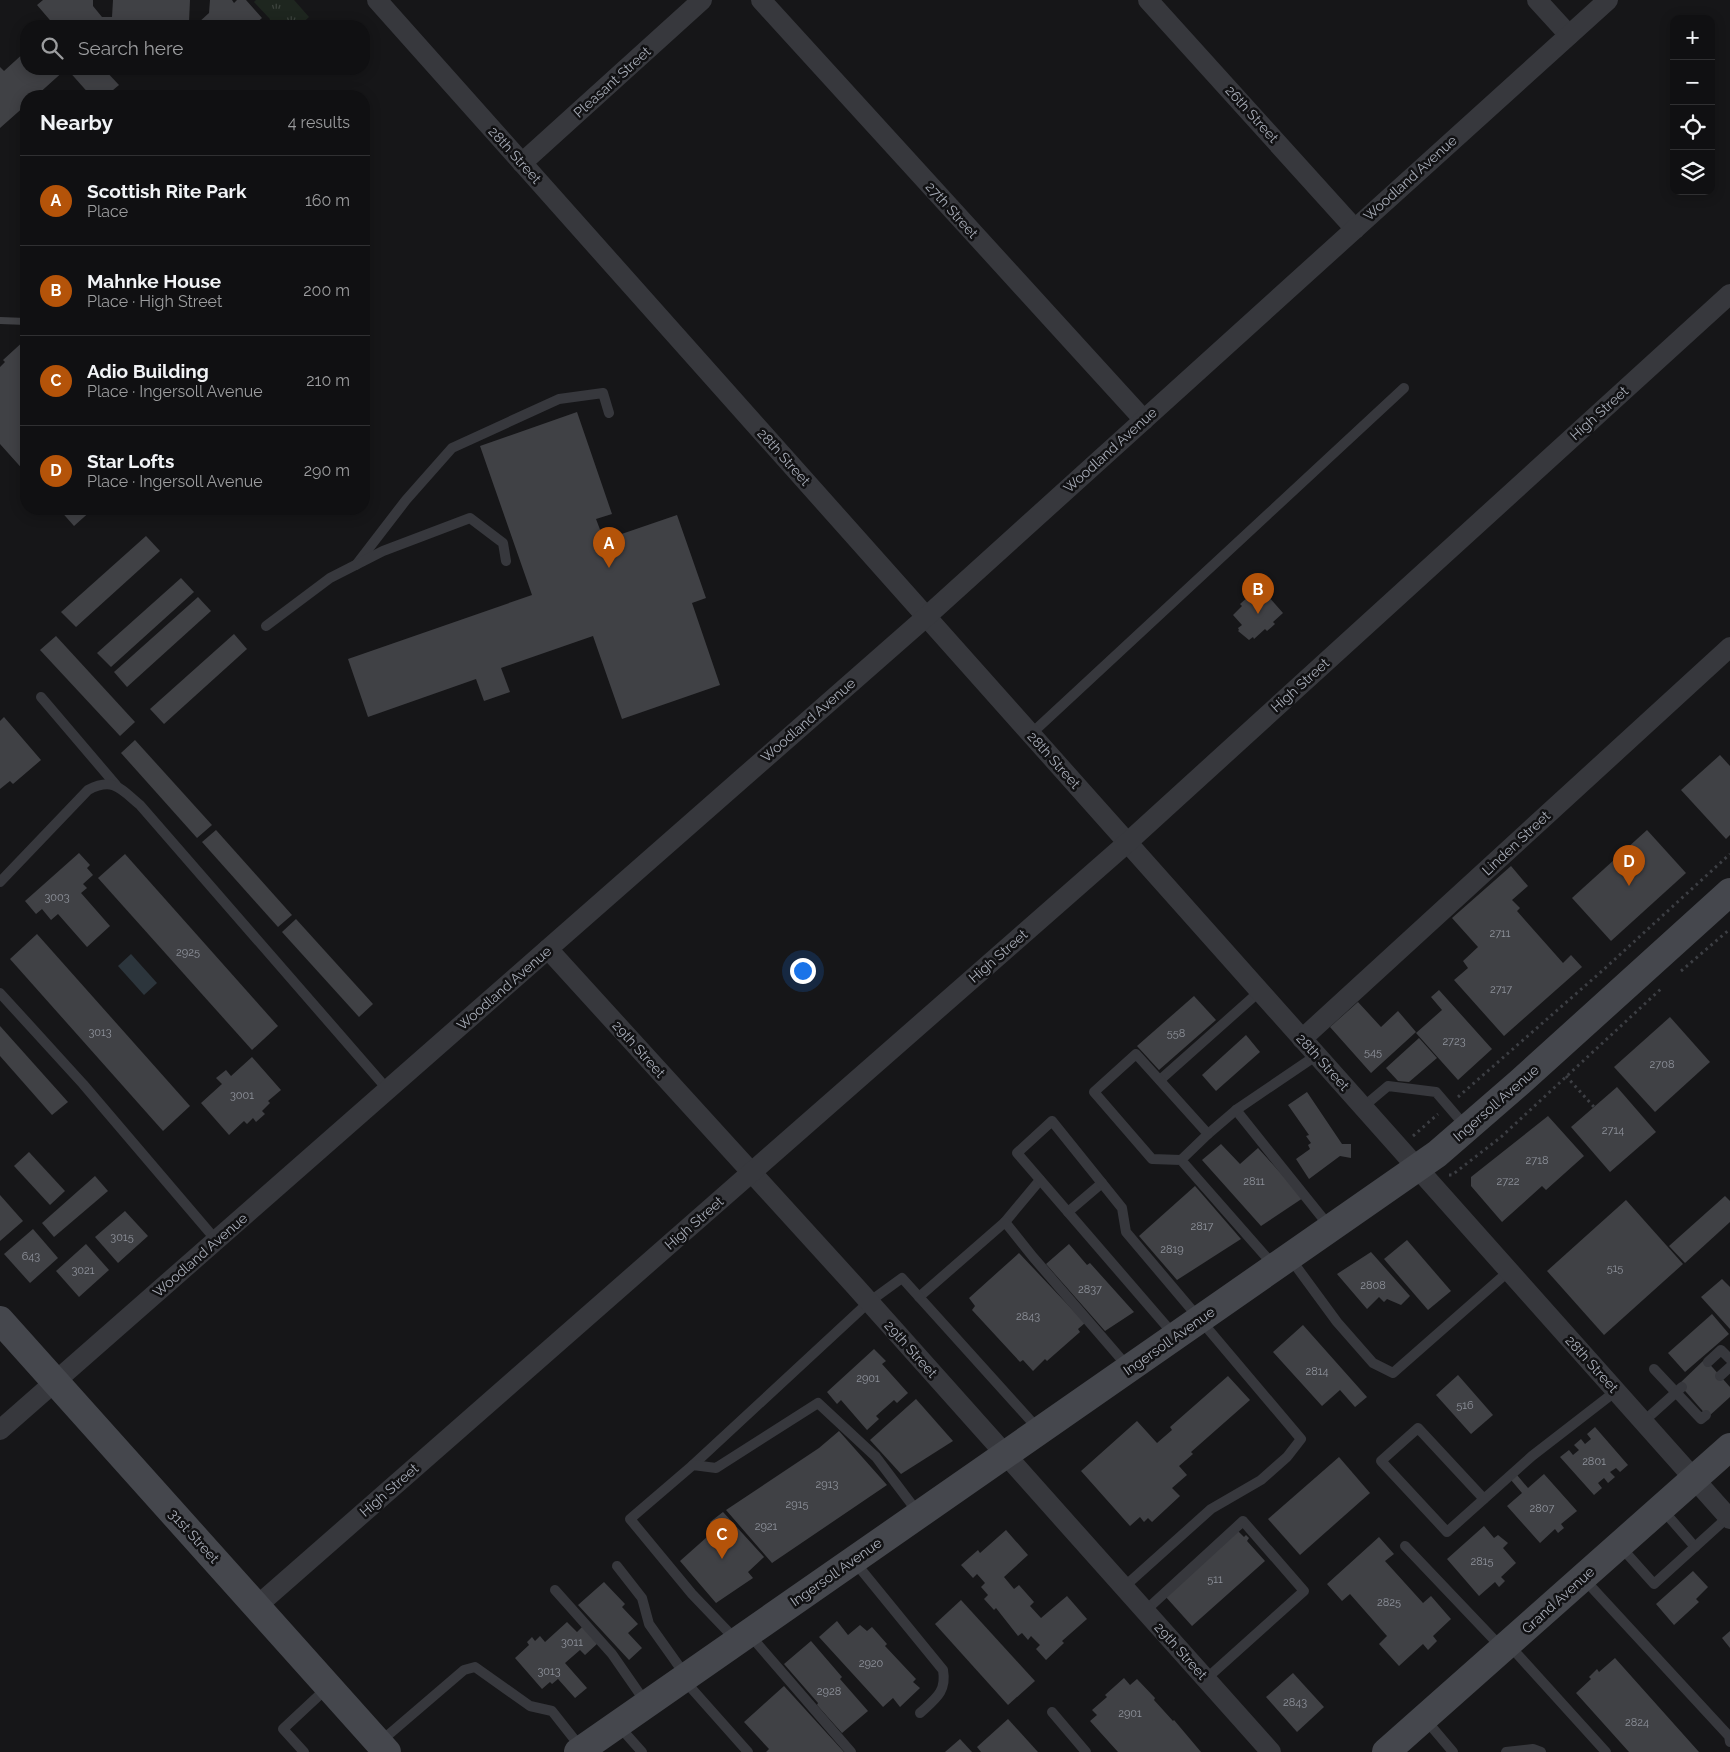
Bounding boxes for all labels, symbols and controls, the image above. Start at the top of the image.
map controls [1670,15,1715,195]
button: + [1670,15,1715,60]
search box [20,20,370,75]
icon: search [38,34,66,62]
text: Search here [78,37,184,59]
street label: Pleasant Street [570,43,654,121]
button: − [1670,60,1715,105]
street label: 26th Street [1222,82,1282,146]
button: locate [1670,105,1715,150]
text: Nearby [40,110,113,135]
text: 4 results [288,113,350,132]
street label: 28th Street [485,123,545,187]
street label: Woodland Avenue [1360,132,1460,224]
button: layers [1670,150,1715,195]
street label: 27th Street [923,179,982,242]
text: Scottish Rite Park [87,180,247,202]
text: A [51,191,61,210]
text: 160 m [305,191,350,210]
text: Place [87,202,128,221]
text: Mahnke House [87,270,221,292]
text: B [51,281,61,300]
text: 200 m [303,281,350,300]
text: Place · High Street [87,292,222,311]
text: Adio Building [87,360,209,382]
text: C [51,371,61,390]
text: 210 m [306,371,350,390]
text: Place · Ingersoll Avenue [87,382,263,401]
street label: High Street [1567,383,1632,443]
street label: Woodland Avenue [1060,404,1160,496]
street label: 28th Street [754,425,814,489]
text: Star Lofts [87,450,174,472]
text: D [50,461,62,480]
text: 290 m [304,461,350,480]
text: Place · Ingersoll Avenue [87,472,263,491]
pin: A [593,527,625,568]
pin: B [1242,573,1274,614]
street label: High Street [1268,655,1333,715]
street label: Woodland Avenue [758,675,858,765]
street label: 28th Street [1024,728,1084,792]
street label: Linden Street [1479,807,1553,878]
pin: D [1613,845,1645,886]
house number: 3003 [44,891,70,904]
street label: High Street [965,926,1031,986]
house number: 2711 [1489,927,1511,940]
street label: Woodland Avenue [454,943,554,1033]
house number: 2925 [176,946,200,959]
your location [790,958,816,984]
house number: 2717 [1490,983,1512,996]
street label: 29th Street [609,1017,669,1081]
house number: 3013 [88,1026,112,1039]
house number: 558 [1167,1027,1185,1040]
street label: 28th Street [1293,1030,1353,1094]
house number: 2723 [1442,1035,1466,1048]
house number: 545 [1364,1046,1382,1059]
house number: 2708 [1650,1058,1674,1071]
street label: Ingersoll Avenue [1450,1062,1542,1144]
house number: 3001 [230,1089,254,1102]
house number: 2714 [1602,1124,1624,1137]
house number: 2718 [1526,1154,1548,1167]
house number: 2811 [1243,1175,1265,1188]
house number: 2722 [1496,1175,1520,1188]
street label: High Street [661,1193,727,1253]
street label: Woodland Avenue [150,1210,250,1300]
house number: 2817 [1191,1220,1214,1233]
house number: 3015 [110,1231,134,1244]
house number: 2819 [1160,1243,1184,1256]
house number: 643 [22,1250,40,1263]
house number: 515 [1607,1262,1623,1275]
house number: 3021 [71,1264,95,1277]
house number: 2808 [1360,1279,1386,1292]
house number: 2837 [1078,1283,1102,1296]
street label: Ingersoll Avenue [1120,1303,1218,1379]
house number: 2843 [1016,1310,1040,1323]
street label: 29th Street [881,1317,941,1381]
street label: 28th Street [1562,1332,1622,1396]
house number: 2814 [1306,1365,1328,1378]
house number: 2901 [856,1372,880,1385]
house number: 516 [1456,1399,1474,1412]
house number: 2801 [1582,1455,1606,1468]
street label: High Street [356,1460,422,1520]
house number: 2913 [816,1478,839,1491]
house number: 2915 [786,1498,808,1511]
house number: 2807 [1530,1502,1555,1515]
street label: 31st Street [166,1506,223,1567]
pin: C [706,1518,738,1559]
house number: 2921 [755,1520,778,1533]
street label: Ingersoll Avenue [787,1534,885,1610]
house number: 2815 [1471,1555,1493,1568]
street label: Grand Avenue [1519,1563,1597,1637]
house number: 511 [1207,1573,1223,1586]
house number: 2825 [1377,1596,1401,1609]
street label: 29th Street [1151,1619,1211,1683]
house number: 3011 [561,1636,583,1649]
house number: 2920 [859,1657,884,1670]
house number: 3013 [537,1665,561,1678]
house number: 2928 [817,1685,841,1698]
house number: 2843 [1283,1696,1307,1709]
house number: 2901 [1118,1707,1142,1720]
house number: 2824 [1625,1716,1649,1729]

